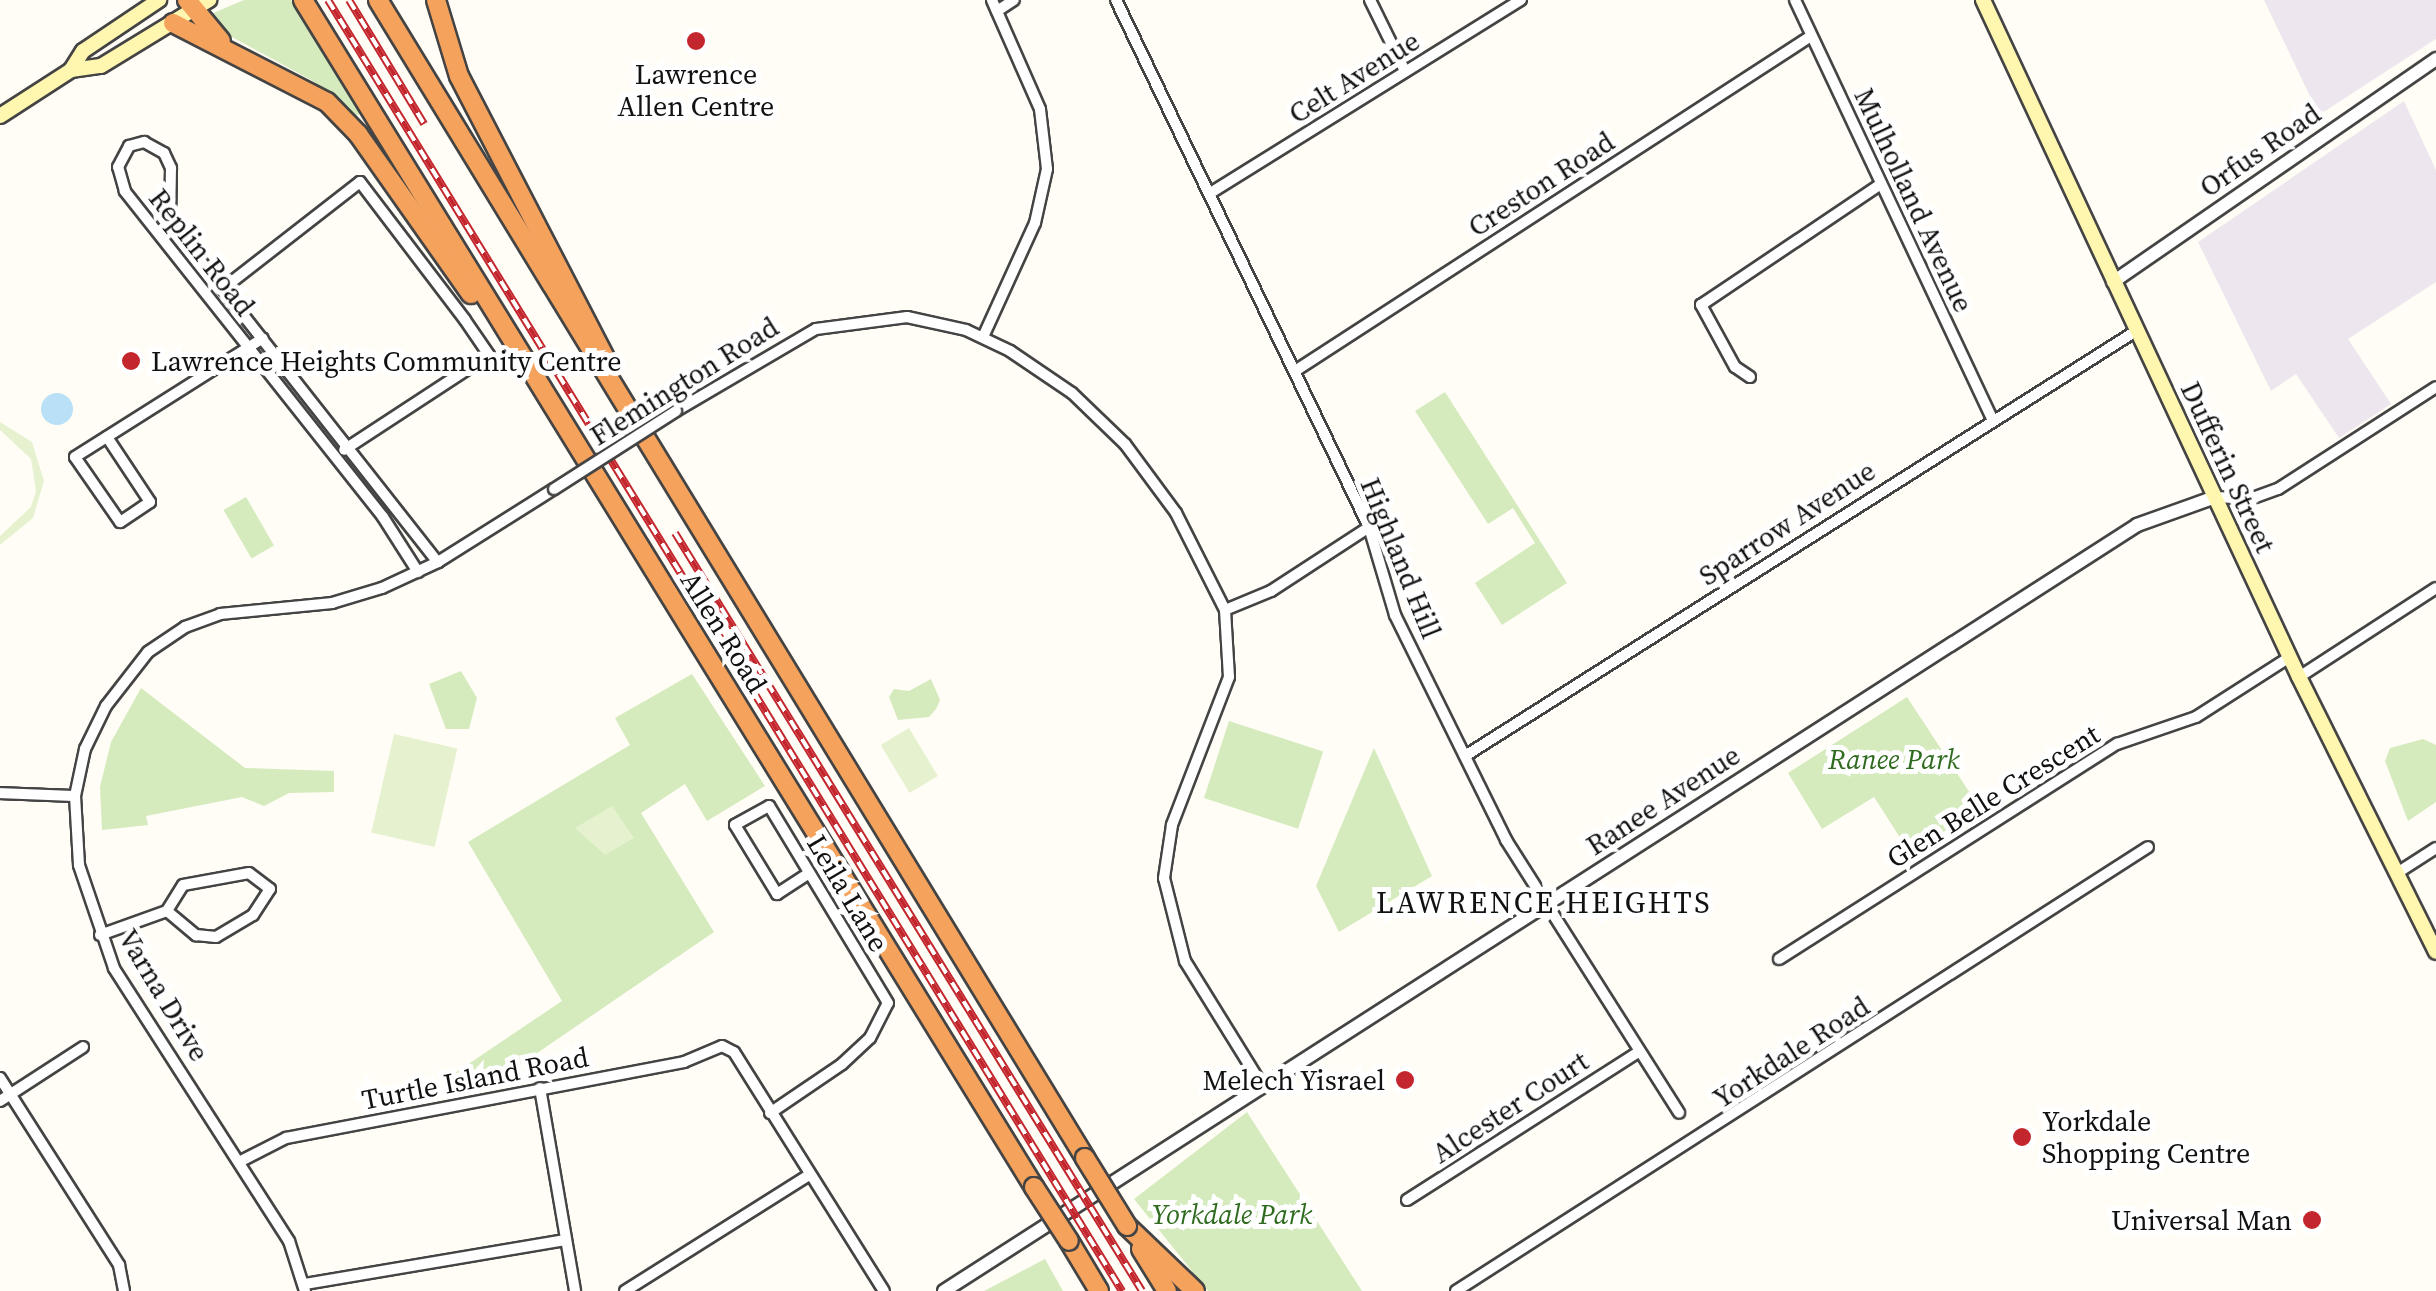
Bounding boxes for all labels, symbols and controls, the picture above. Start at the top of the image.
street label: Celt Avenue [1283,24,1425,130]
marker: Lawrence Allen Centre [685,30,707,52]
place label: Lawrence Allen Centre [618,57,774,123]
street label: Mulholland Avenue [1847,83,1981,317]
street label: Orfus Road [2193,96,2327,204]
street label: Creston Road [1462,124,1620,244]
street label: Replin Road [142,182,262,322]
street label: Flemington Road [584,310,784,452]
place label: Lawrence Heights Community Centre [151,344,622,378]
marker: Lawrence Heights Community Centre [120,350,142,372]
street label: Dufferin Street [2174,376,2282,558]
street label: Sparrow Avenue [1693,454,1881,592]
street label: Highland Hill [1354,473,1448,643]
street label: Allen Road [674,565,774,699]
street label: Glen Belle Crescent [1881,717,2105,875]
street label: Ranee Avenue [1580,738,1746,862]
park label: Ranee Park [1828,742,1960,776]
street label: Leila Lane [800,829,896,957]
district label: LAWRENCE HEIGHTS [1376,885,1712,921]
street label: Varna Drive [112,923,216,1067]
street label: Yorkdale Road [1707,989,1875,1115]
street label: Turtle Island Road [359,1040,591,1116]
street label: Alcester Court [1426,1044,1594,1170]
place label: Melech Yisrael [1202,1063,1385,1097]
marker: Melech Yisrael [1394,1069,1416,1091]
place label: Yorkdale Shopping Centre [2042,1104,2250,1170]
marker: Yorkdale Shopping Centre [2011,1126,2033,1148]
park label: Yorkdale Park [1152,1197,1312,1231]
place label: Universal Man [2111,1203,2292,1237]
marker: Universal Man [2301,1209,2323,1231]

